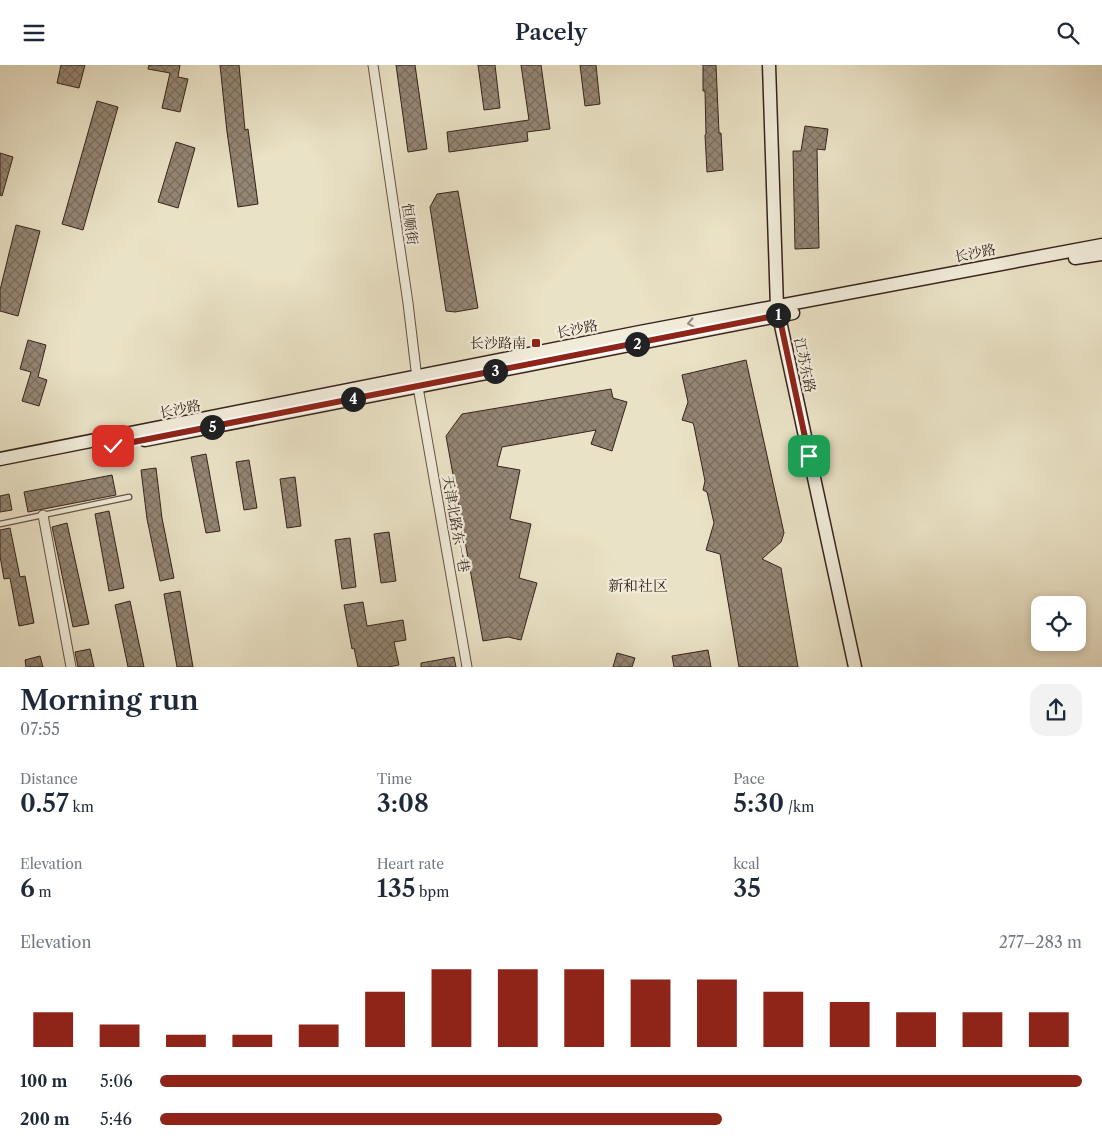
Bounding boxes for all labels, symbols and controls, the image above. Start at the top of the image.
icon: menu [20,19,48,47]
text: Pacely [515,19,587,46]
icon: search [1054,19,1082,47]
street label: 恒顺街 [398,202,422,246]
street label: 长沙路 [953,240,997,266]
pin: 1 [766,303,790,327]
text: 1 [775,306,782,324]
street label: 长沙路 [555,316,599,342]
one-way arrow [687,317,695,327]
pin: 2 [624,331,650,357]
place label: 长沙路南 [470,334,526,352]
text: 2 [633,335,642,353]
street label: 江苏东路 [790,336,820,394]
marker: 长沙路南 [530,337,542,349]
pin: 3 [482,359,508,383]
text: 3 [492,362,499,380]
pin: 4 [340,387,366,411]
text: 4 [349,390,358,408]
street label: 长沙路 [158,396,202,422]
pin: 5 [200,415,224,439]
text: 5 [209,418,216,436]
pin [92,425,134,467]
icon: check [99,432,127,460]
pin [788,435,830,477]
icon: arrive [795,442,823,470]
street label: 天津北路东一巷 [439,474,473,574]
district label: 新和社区 [608,576,668,595]
map controls [1031,596,1086,651]
button: locate [1031,596,1086,651]
text: Morning run [20,683,199,717]
button: share [1030,684,1082,736]
text: 07:55 [20,719,60,739]
text: Distance [20,770,78,788]
text: Time [377,770,412,788]
text: Pace [733,770,765,788]
text: 0.57 [20,788,69,819]
text: 3:08 [377,788,429,819]
text: 5:30 [733,788,784,819]
text: km [69,798,94,816]
text: /km [784,798,814,816]
text: Elevation [20,855,83,873]
text: Heart rate [377,855,444,873]
text: kcal [733,855,760,873]
text: 6 [20,873,35,904]
text: 135 [377,873,415,904]
text: 35 [733,873,761,904]
text: m [35,883,52,901]
text: bpm [415,883,449,901]
text: Elevation [20,932,91,952]
text: 277–283 m [999,932,1082,952]
text: 100 m [20,1071,67,1091]
text: 5:06 [100,1071,133,1091]
text: 200 m [20,1109,70,1129]
text: 5:46 [100,1109,132,1129]

